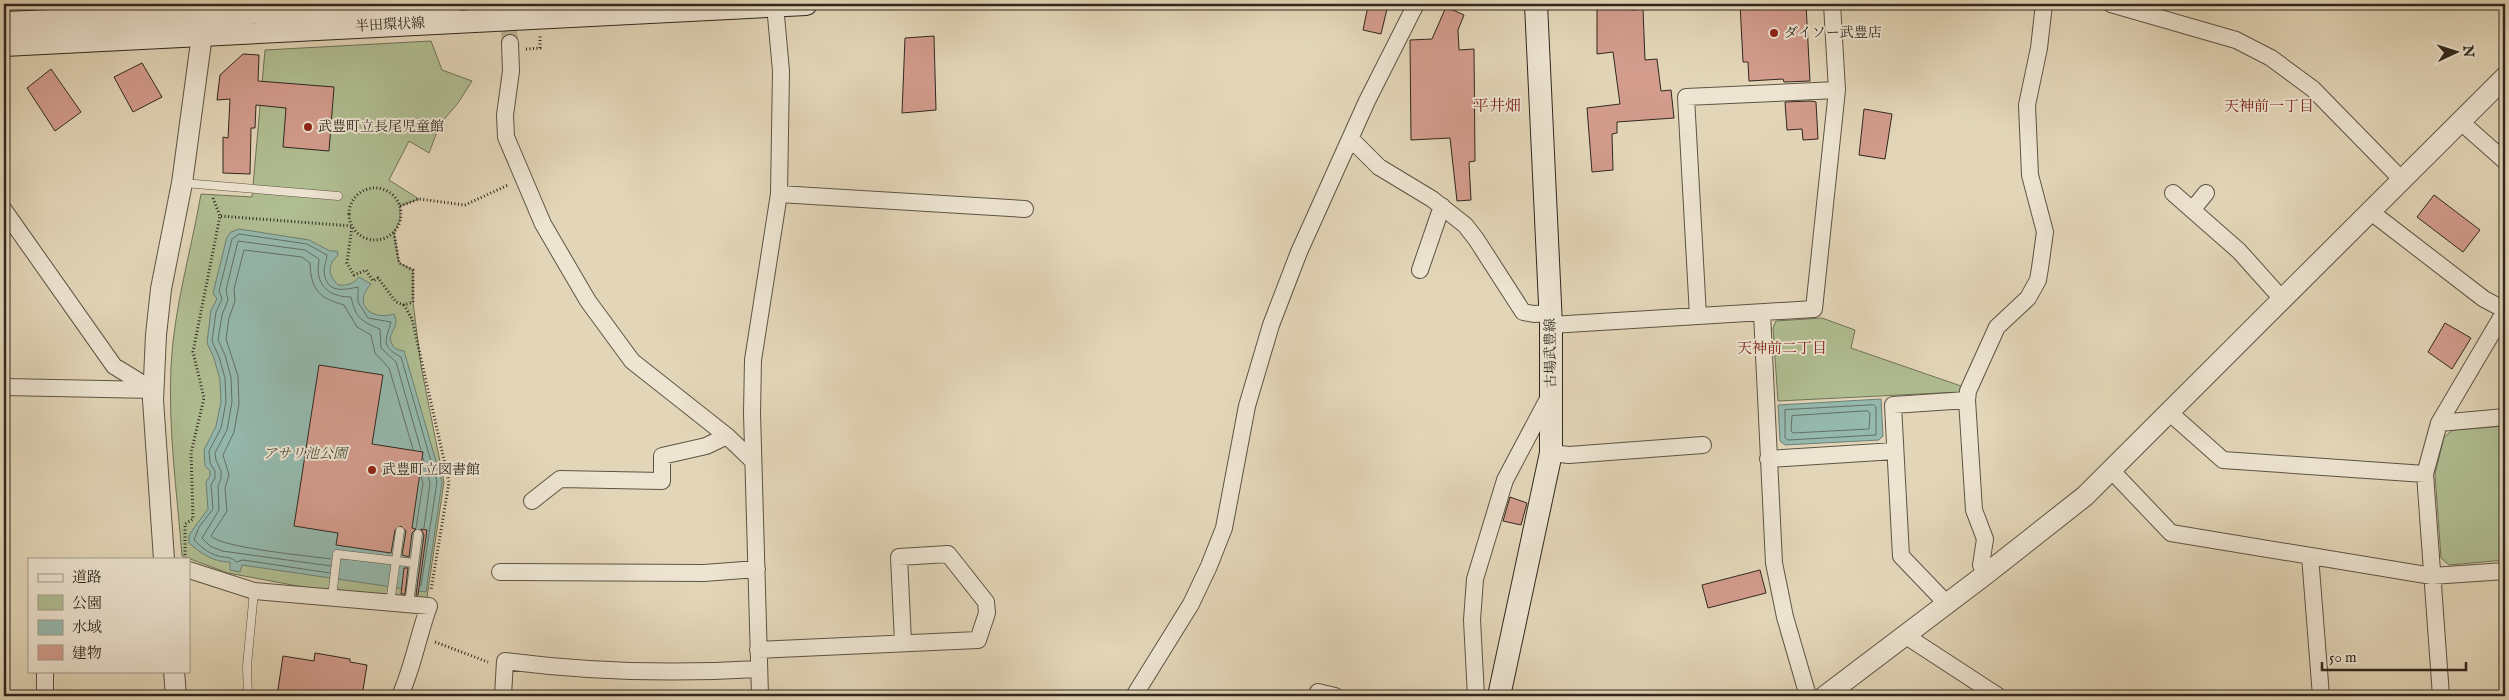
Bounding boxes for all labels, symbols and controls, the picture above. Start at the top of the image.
street label: 半田環状線 [355,14,425,36]
place label: ダイソー武豊店 [1784,24,1882,42]
marker: ダイソー武豊店 [1768,27,1780,39]
north arrow [2432,28,2482,78]
text: N [2459,43,2477,58]
district label: 平井畑 [1473,97,1521,117]
district label: 天神前一丁目 [2224,97,2314,116]
place label: 武豊町立長尾児童館 [318,118,444,136]
marker: 武豊町立長尾児童館 [302,121,314,133]
street label: 古場武豊線 [1541,318,1561,388]
district label: 天神前二丁目 [1737,339,1827,358]
park label: アサリ池公園 [263,445,349,463]
place label: 武豊町立図書館 [382,461,480,479]
marker: 武豊町立図書館 [366,464,378,476]
legend [28,558,190,672]
text: 道路 [72,568,102,587]
text: 公園 [72,594,102,613]
text: 水域 [72,618,102,637]
scale bar [2322,640,2465,672]
text: 建物 [72,644,102,663]
text: 50 m [2329,648,2357,667]

